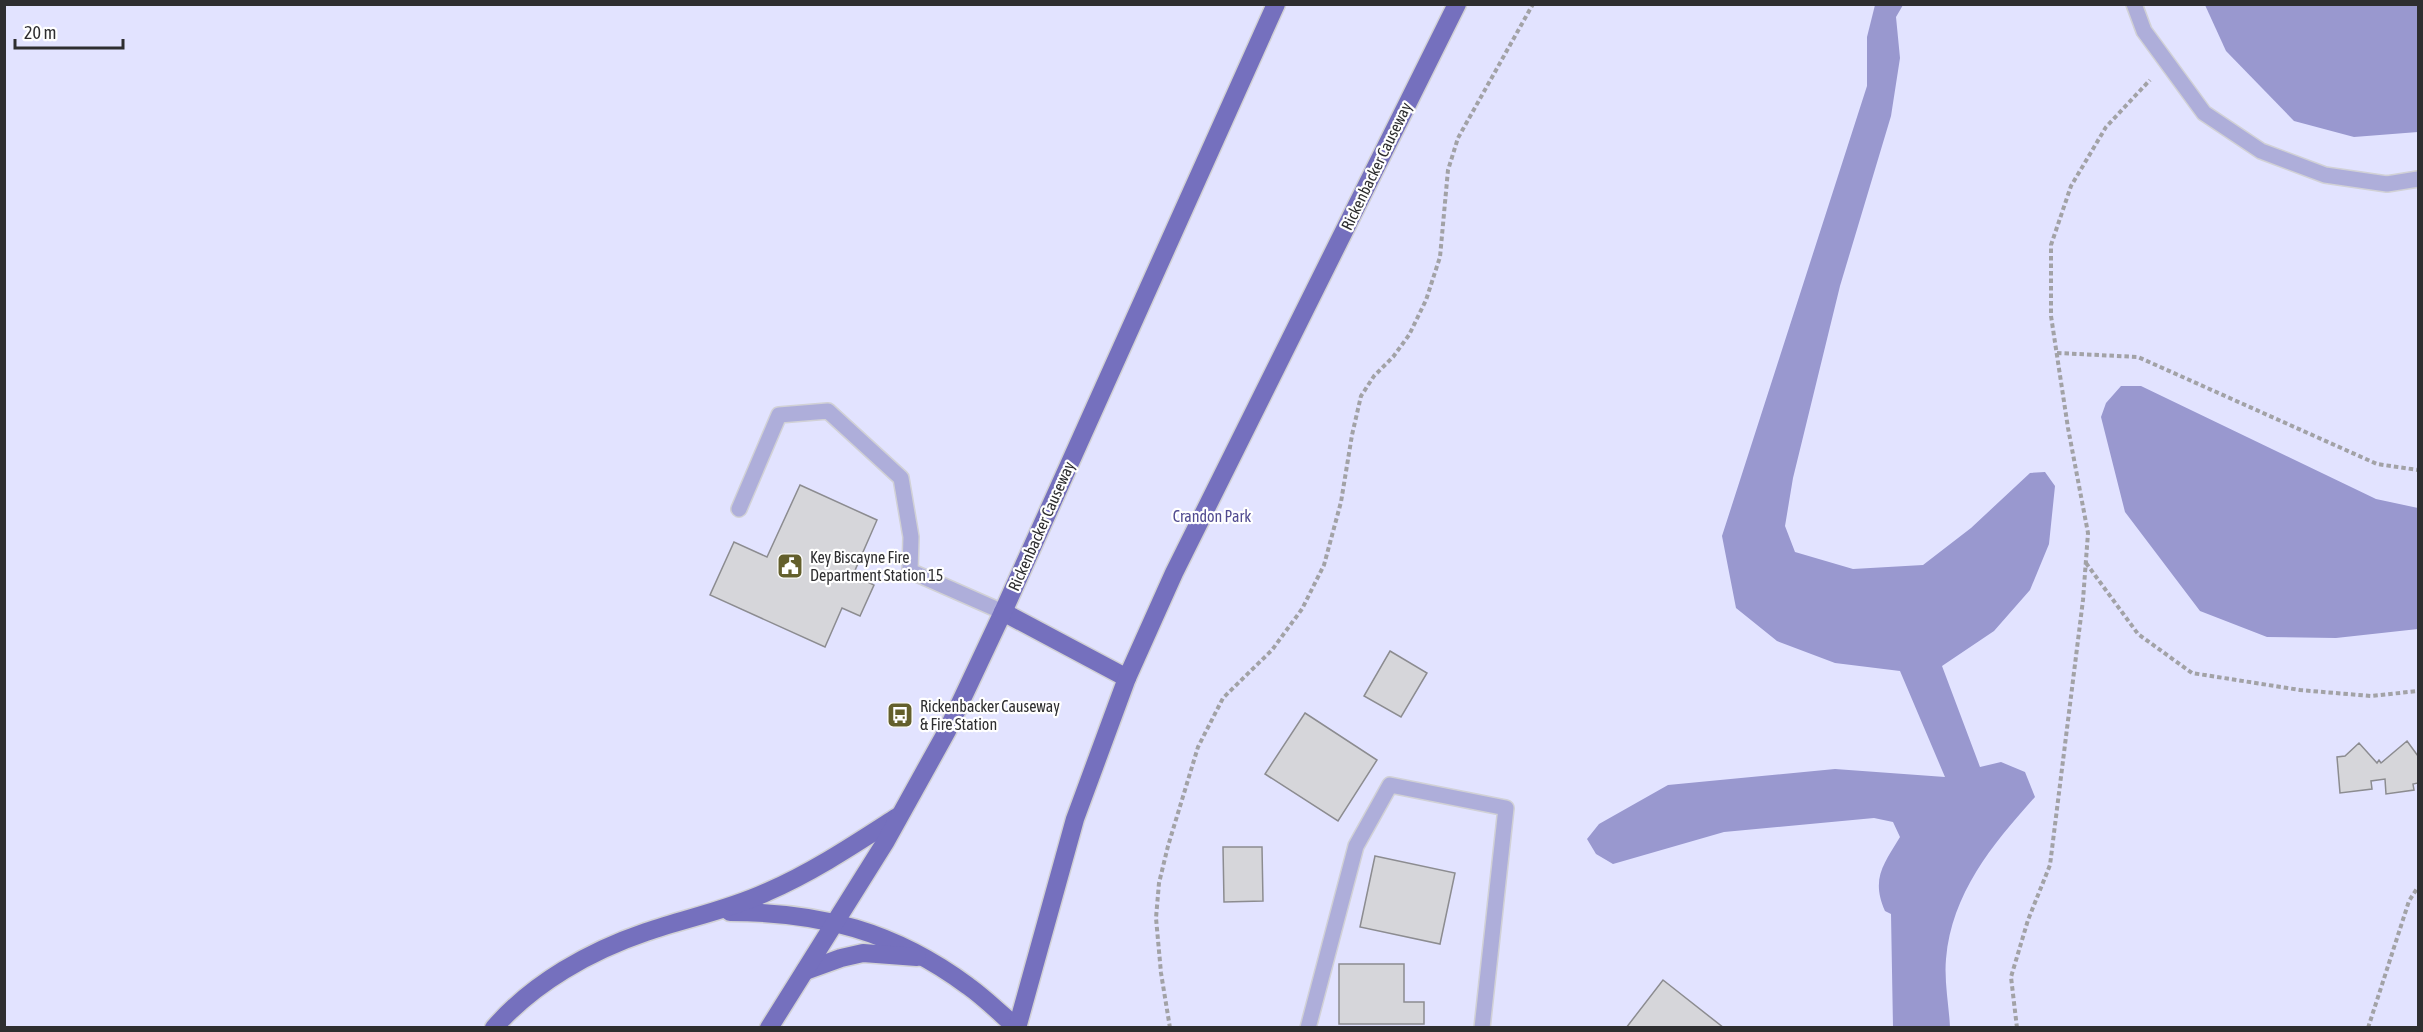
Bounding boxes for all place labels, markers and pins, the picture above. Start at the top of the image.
place label: Key Biscayne Fire Department Station 15 [810,548,943,585]
public building icon: Key Biscayne Fire Department Station 15 [775,551,805,581]
place label: Rickenbacker Causeway & Fire Station [920,697,1060,733]
bus stop icon: Rickenbacker Causeway & Fire Station [885,700,915,730]

